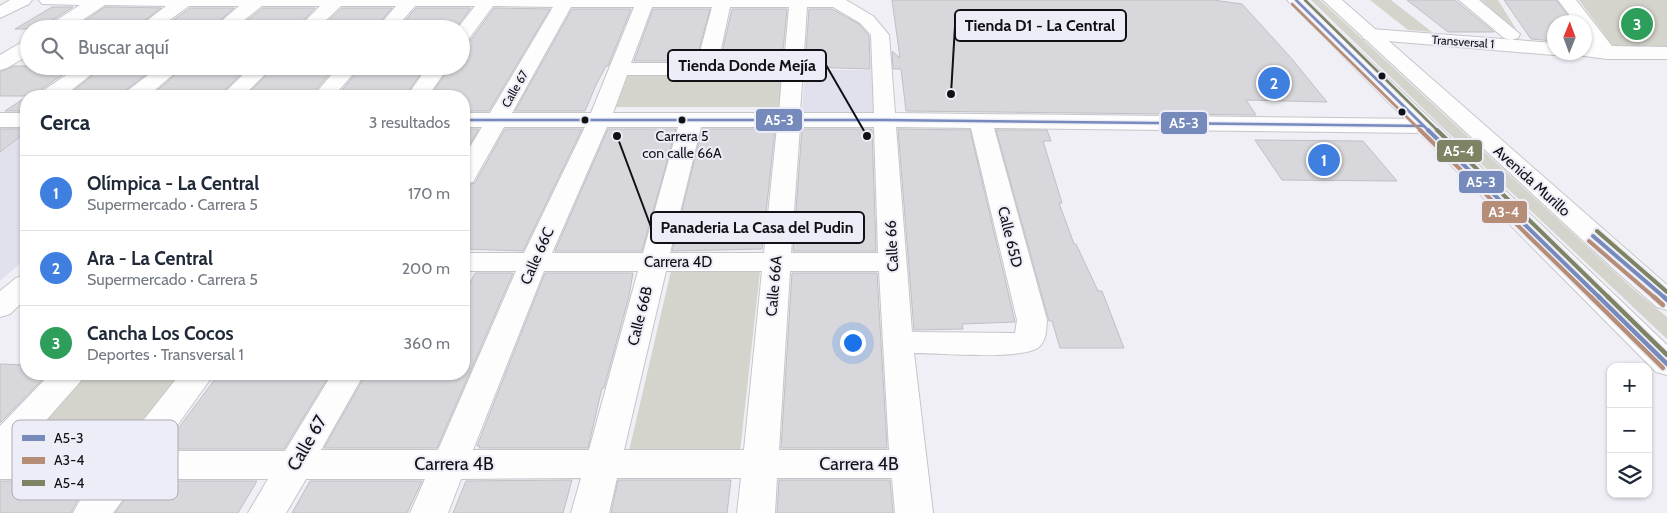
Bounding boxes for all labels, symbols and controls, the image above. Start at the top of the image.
pin: 3 [1621,5,1653,43]
callout: Tienda D1 - La Central [955,10,1126,41]
north arrow [1547,15,1592,60]
text: Tienda D1 - La Central [965,16,1115,35]
search box [20,20,470,75]
street label: Transversal 1 [1431,32,1495,51]
icon: search [38,34,66,62]
text: Buscar aquí [78,36,169,59]
callout: Tienda Donde Mejía [668,50,826,81]
text: Tienda Donde Mejía [678,56,816,75]
pin: 2 [1258,64,1290,102]
street label: Calle 67 [498,68,531,110]
unlabelled marker [1377,71,1387,81]
unlabelled marker [1397,107,1407,117]
line badge: A5-3 [755,108,803,132]
text: Cerca [40,110,90,135]
text: A5-3 [764,111,794,129]
line badge: A5-3 [1160,111,1208,135]
text: 3 resultados [369,113,450,132]
text: A5-3 [1169,114,1199,132]
unlabelled marker [580,115,590,125]
marker: Carrera 5 con calle 66A [677,115,687,125]
place label: Carrera 5 con calle 66A [642,127,722,162]
line badge: A5-4 [1436,139,1483,163]
pin: 1 [1308,141,1340,179]
text: A5-4 [1444,142,1474,160]
street label: Avenida Murillo [1490,142,1574,220]
line badge: A5-3 [1458,170,1505,194]
text: Olímpica - La Central [87,172,259,195]
text: A5-3 [1466,173,1496,191]
text: 1 [53,184,59,203]
text: 170 m [408,184,450,203]
text: Supermercado · Carrera 5 [87,195,258,214]
line badge: A3-4 [1481,200,1528,224]
text: A3-4 [1489,203,1519,221]
street label: Calle 65D [994,205,1026,269]
callout: Panaderia La Casa del Pudin [651,212,864,243]
text: Panaderia La Casa del Pudin [660,218,854,237]
street label: Calle 66 [882,220,902,272]
street label: Calle 66C [516,225,558,287]
text: Ara - La Central [87,247,213,270]
street label: Carrera 4D [644,253,712,271]
street label: Calle 66A [762,254,786,317]
text: 2 [52,259,60,278]
text: 200 m [402,259,450,278]
text: Supermercado · Carrera 5 [87,270,258,289]
street label: Calle 66B [624,284,656,348]
text: Cancha Los Cocos [87,322,234,345]
your location [840,330,866,356]
text: 3 [52,334,60,353]
text: 360 m [403,334,450,353]
text: Deportes · Transversal 1 [87,345,244,364]
map controls [1607,363,1652,498]
button: + [1607,363,1652,408]
button: − [1607,408,1652,453]
street label: Calle 67 [282,411,332,475]
legend [12,420,178,500]
text: A5-3 [54,429,84,447]
text: A3-4 [54,451,84,469]
street label: Carrera 4B [414,453,494,475]
street label: Carrera 4B [819,453,899,475]
button: layers [1607,453,1652,498]
text: A5-4 [54,474,84,492]

